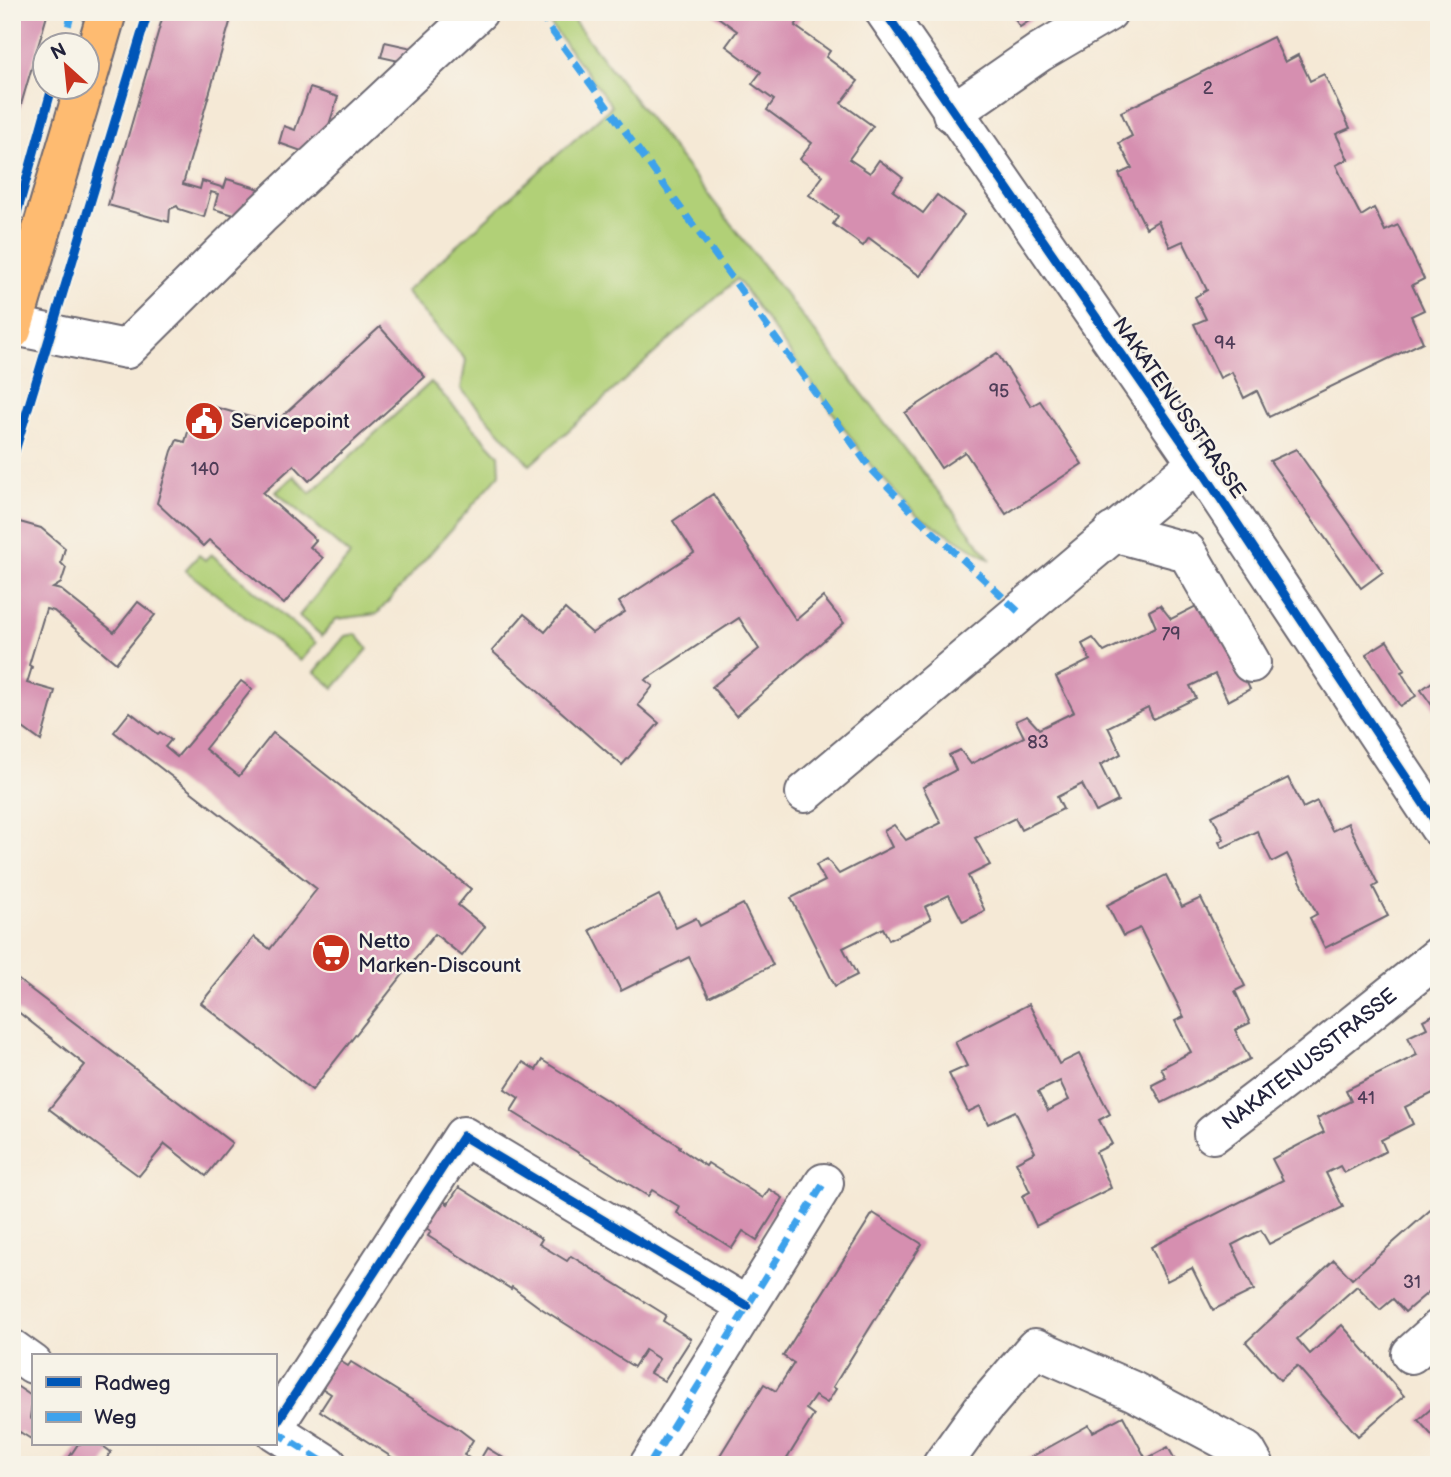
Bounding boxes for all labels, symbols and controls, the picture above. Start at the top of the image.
north arrow [32,32,102,102]
text: N [47,39,71,66]
house number: 2 [1203,78,1214,99]
street label: NAKATENUSSTRASSE [1107,313,1251,503]
house number: 94 [1214,333,1236,354]
house number: 95 [989,381,1009,402]
public building icon: Servicepoint [183,400,225,442]
place label: Servicepoint [231,409,350,434]
house number: 140 [191,459,219,480]
house number: 79 [1161,624,1181,645]
house number: 83 [1027,732,1049,753]
place label: Netto Marken-Discount [358,929,522,978]
supermarket icon: Netto Marken-Discount [310,932,352,974]
street label: NAKATENUSSTRASSE [1217,983,1402,1135]
house number: 41 [1357,1088,1375,1109]
house number: 31 [1403,1272,1421,1293]
legend [32,1354,276,1446]
text: Radweg [94,1371,171,1396]
text: Weg [94,1405,137,1430]

